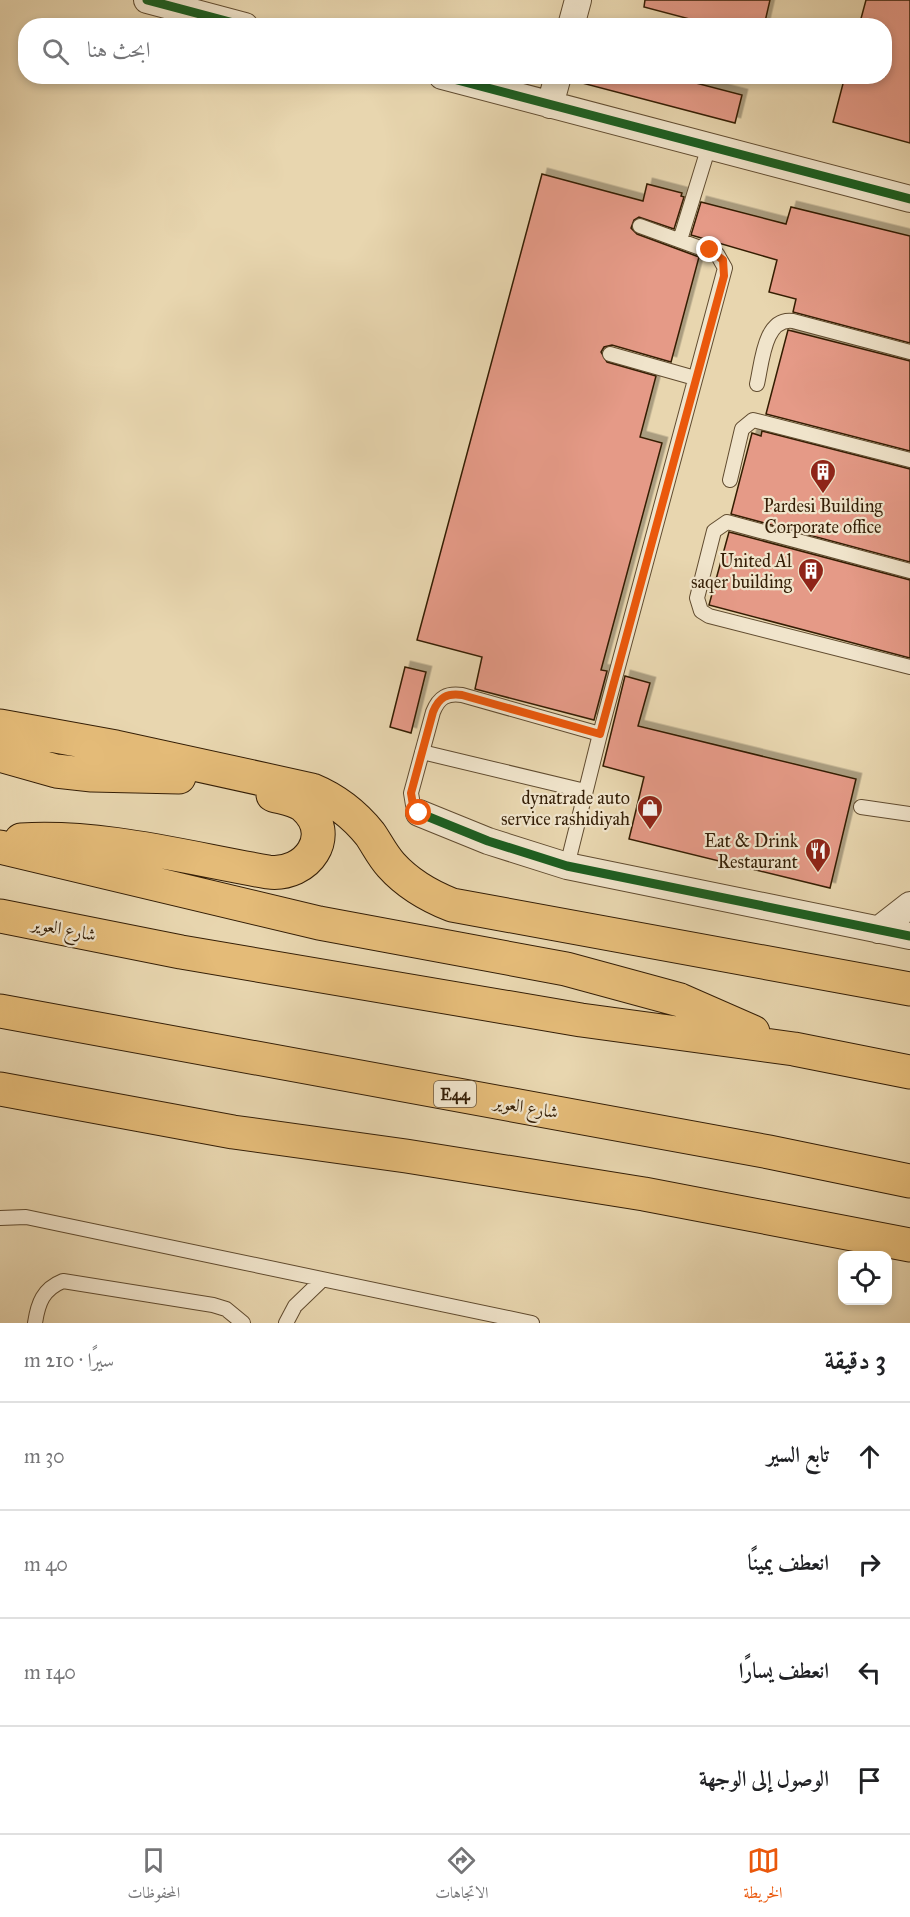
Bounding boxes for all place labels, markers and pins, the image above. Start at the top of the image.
building icon: Pardesi Building Corporate office [808,457,838,495]
place label: Pardesi Building Corporate office [763,495,883,538]
place label: United Al saqer building [691,550,793,594]
building icon: United Al saqer building [796,556,826,594]
place label: dynatrade auto service rashidiyah [501,787,630,830]
shop icon: dynatrade auto service rashidiyah [635,793,665,831]
place label: Eat & Drink Restaurant [704,830,799,873]
restaurant icon: Eat & Drink Restaurant [803,836,833,874]

